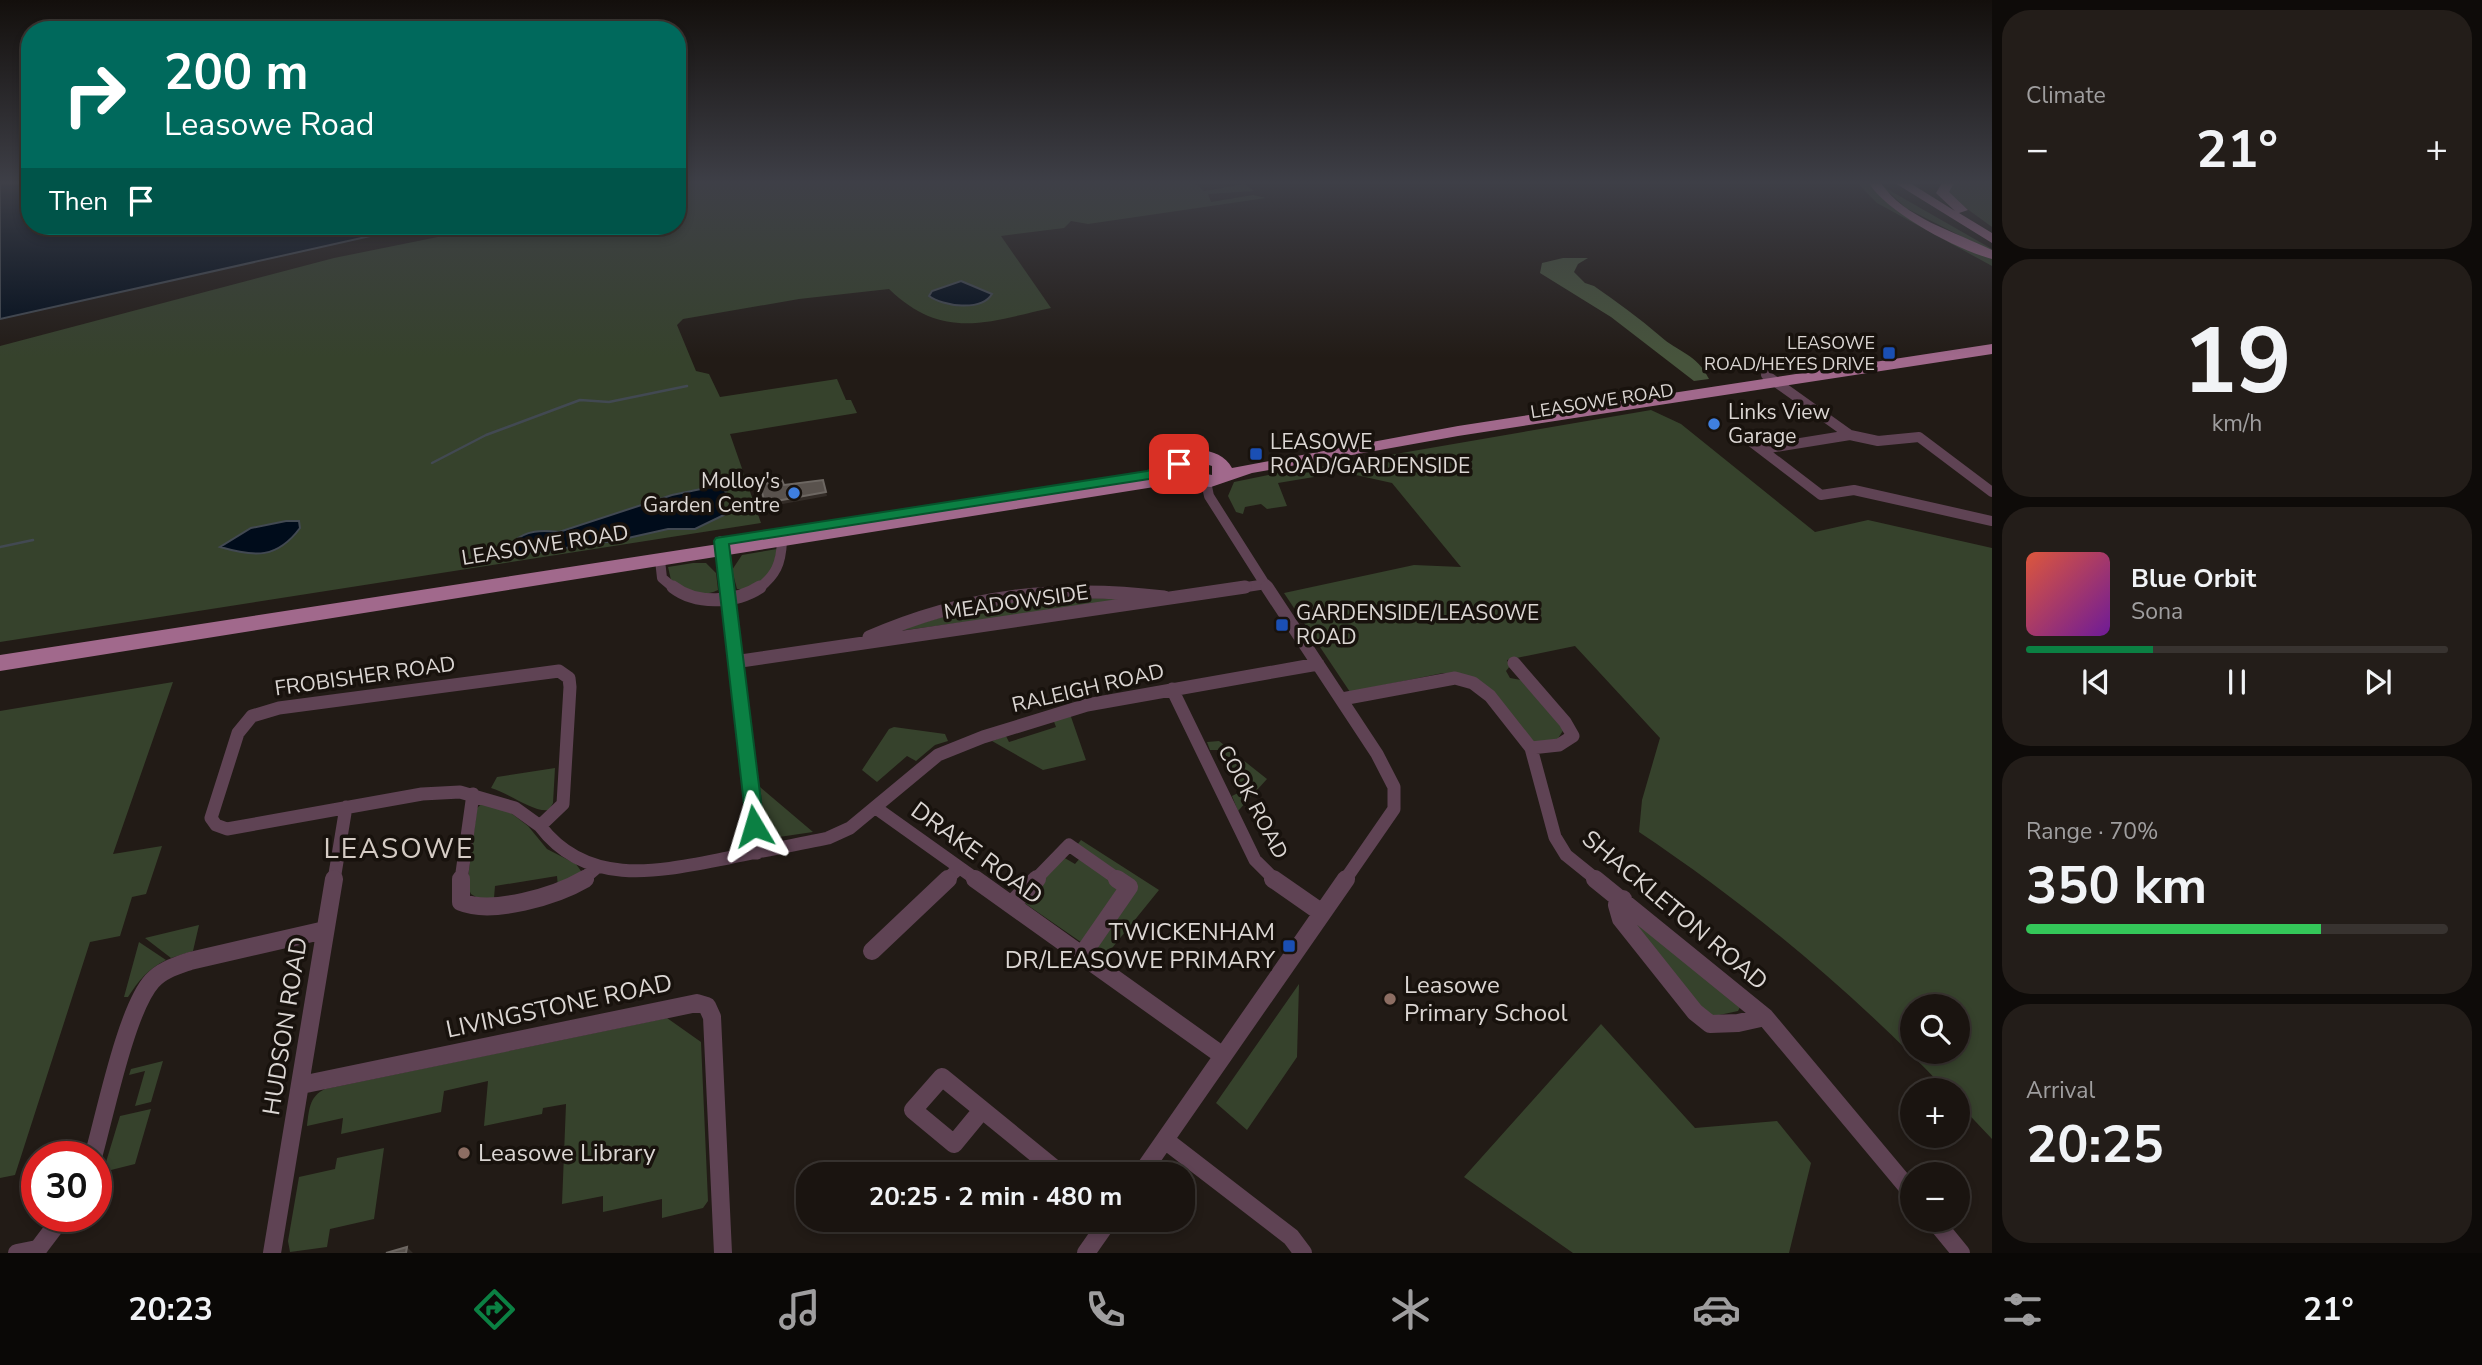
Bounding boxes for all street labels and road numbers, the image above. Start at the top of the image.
street label: LEASOWE ROAD [1529,378,1675,424]
street label: LEASOWE ROAD [460,518,630,572]
street label: MEADOWSIDE [942,578,1090,626]
street label: FROBISHER ROAD [273,649,457,703]
street label: RALEIGH ROAD [1009,657,1167,719]
street label: COOK ROAD [1211,740,1295,864]
street label: DRAKE ROAD [905,794,1049,912]
street label: SHACKLETON ROAD [1575,823,1775,997]
street label: HUDSON ROAD [255,935,315,1117]
street label: LIVINGSTONE ROAD [443,966,675,1046]

